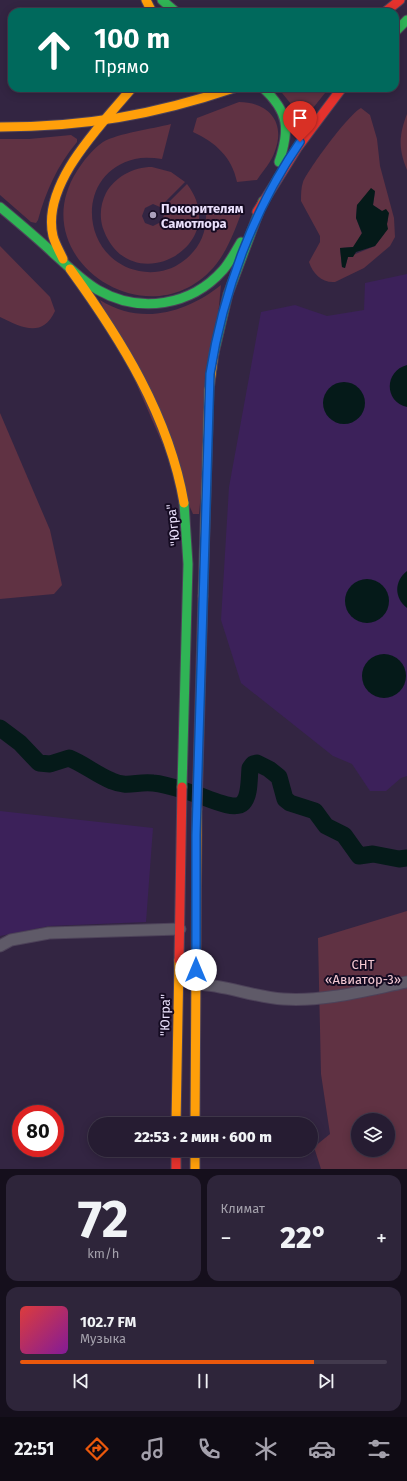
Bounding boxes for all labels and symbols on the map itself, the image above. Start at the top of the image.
pin [283,101,317,142]
place label: Покорителям Самотлора [161,201,244,231]
marker: Покорителям Самотлора [148,210,158,220]
street label: "Югра" [163,503,183,547]
position arrow [175,949,217,991]
park label: СНТ «Авиатор-3» [325,957,401,987]
street label: "Югра" [157,994,173,1036]
speed limit sign: 80 [12,1105,64,1157]

